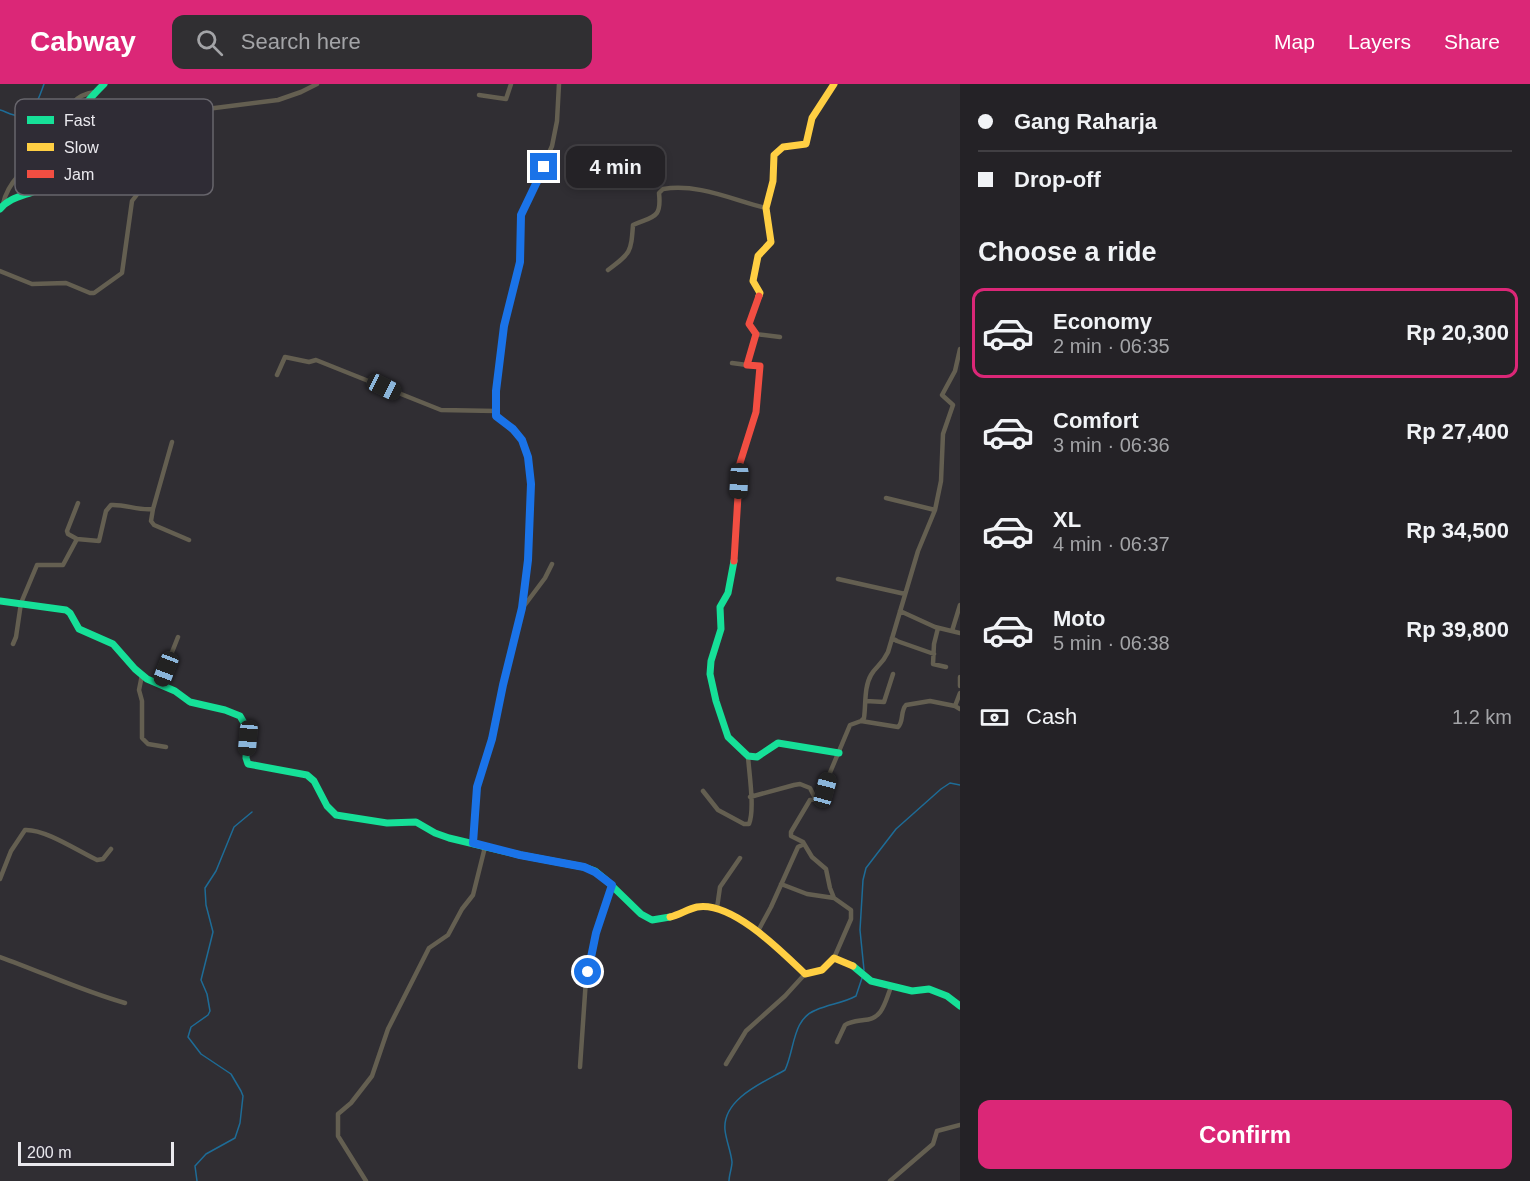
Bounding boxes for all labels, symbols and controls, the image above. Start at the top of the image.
search box [172,15,592,69]
text: Cabway [30,26,136,57]
icon: search [193,26,226,59]
text: Search here [241,29,361,54]
text: Map [1274,30,1315,53]
text: Layers [1348,30,1411,53]
text: Share [1444,30,1500,53]
legend [15,99,213,195]
text: Gang Raharja [1014,109,1157,134]
text: Fast [64,112,96,129]
text: Slow [64,139,99,156]
callout: 4 min [565,146,664,188]
route end [530,153,557,180]
text: 4 min [589,156,642,178]
text: Jam [64,166,94,183]
text: Drop-off [1014,167,1101,192]
text: Choose a ride [978,237,1157,267]
icon: car [981,306,1035,360]
text: Economy [1053,309,1152,334]
text: Rp 20,300 [1406,320,1509,345]
text: 2 min · 06:35 [1053,335,1170,357]
car [364,371,404,403]
icon: car [981,405,1035,459]
text: Comfort [1053,408,1139,433]
text: Rp 27,400 [1406,419,1509,444]
text: 3 min · 06:36 [1053,434,1170,456]
car [729,463,749,499]
icon: car [981,504,1035,558]
text: XL [1053,507,1081,532]
text: Rp 34,500 [1406,518,1509,543]
text: 4 min · 06:37 [1053,533,1170,555]
icon: car [981,603,1035,657]
text: Moto [1053,606,1106,631]
text: Rp 39,800 [1406,617,1509,642]
text: 5 min · 06:38 [1053,632,1170,654]
car [151,649,181,689]
icon: cash [978,701,1011,734]
text: Cash [1026,704,1077,729]
text: 1.2 km [1452,706,1512,728]
car [237,719,259,757]
car [812,770,838,810]
route start [574,958,601,985]
button: Confirm [978,1100,1512,1169]
scale bar [18,1139,174,1166]
text: 200 m [27,1144,71,1161]

